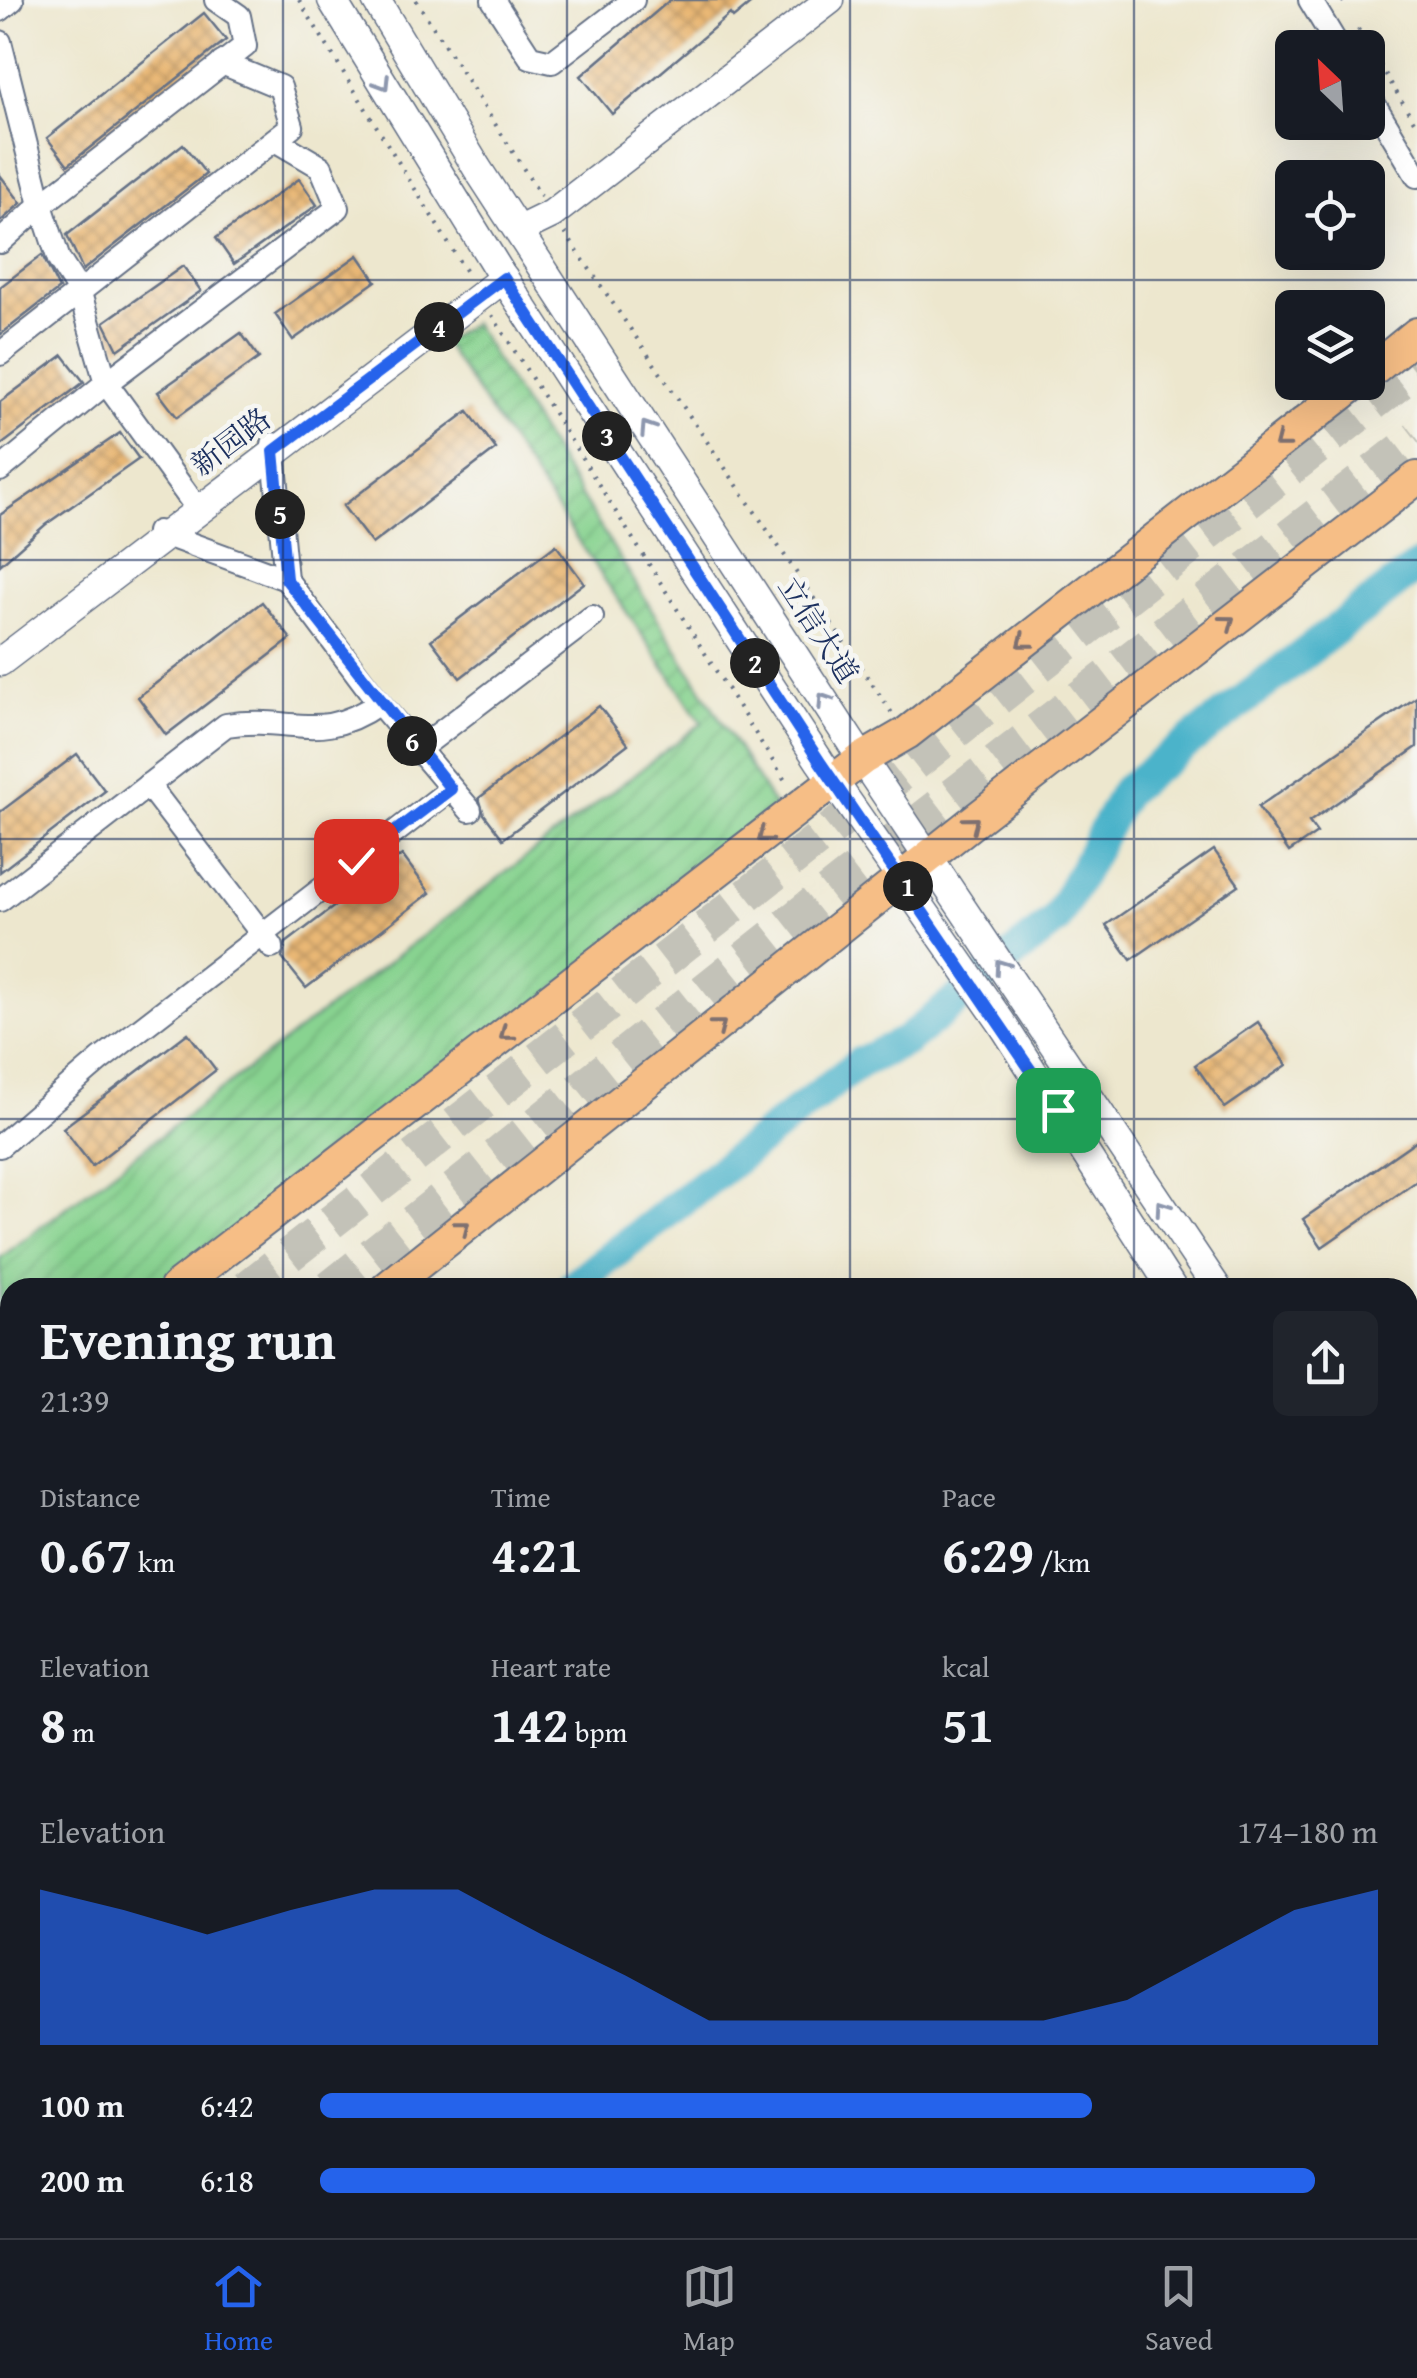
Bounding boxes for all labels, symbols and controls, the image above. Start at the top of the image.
north arrow [1275,30,1385,140]
map controls [1275,30,1385,400]
one-way arrow [371,72,390,90]
button: locate [1275,160,1385,270]
button: layers [1275,290,1385,400]
pin: 4 [414,302,464,352]
text: 4 [432,306,446,347]
street label: 新园路 [181,397,280,486]
pin: 3 [582,411,632,461]
text: 3 [600,415,614,456]
one-way arrow [641,420,660,438]
one-way arrow [1274,431,1292,448]
pin: 5 [255,489,305,539]
text: 5 [273,493,287,534]
street label: 立信大道 [768,567,870,692]
one-way arrow [1217,617,1235,634]
one-way arrow [1017,630,1035,648]
pin: 2 [730,638,780,688]
text: 2 [748,642,762,683]
one-way arrow [818,693,837,711]
pin: 6 [387,716,437,766]
text: 6 [405,720,419,761]
one-way arrow [961,817,979,835]
pin [314,819,399,904]
one-way arrow [757,824,775,841]
icon: check [329,834,384,889]
pin: 1 [883,861,933,911]
text: 1 [901,865,915,906]
one-way arrow [995,959,1013,978]
one-way arrow [708,1020,726,1038]
one-way arrow [499,1022,517,1039]
pin [1016,1068,1101,1153]
icon: arrive [1031,1083,1086,1138]
one-way arrow [1156,1200,1174,1219]
one-way arrow [452,1221,470,1239]
text: Evening run [40,1299,336,1379]
button: share [1273,1311,1378,1416]
text: 21:39 [40,1377,109,1424]
text: Distance [40,1476,140,1517]
text: Time [491,1476,551,1517]
text: Pace [942,1476,996,1517]
text: 0.67 [40,1517,132,1590]
text: 4:21 [491,1517,583,1590]
text: 6:29 [942,1517,1034,1590]
text: km [132,1541,175,1582]
text: /km [1034,1541,1090,1582]
text: Elevation [40,1646,150,1687]
text: Heart rate [491,1646,611,1687]
text: kcal [942,1646,990,1687]
text: 8 [40,1687,66,1760]
text: 142 [491,1687,569,1760]
text: 51 [942,1687,994,1760]
text: m [66,1711,95,1752]
text: bpm [569,1711,627,1752]
text: Elevation [40,1808,165,1855]
text: 174–180 m [1237,1808,1378,1855]
text: 100 m [40,2082,124,2129]
text: 6:42 [200,2082,254,2129]
text: 200 m [40,2157,124,2204]
text: 6:18 [200,2157,254,2204]
tab: Home [204,2259,273,2360]
tab: Map [682,2259,737,2360]
tab: Saved [1145,2259,1213,2360]

